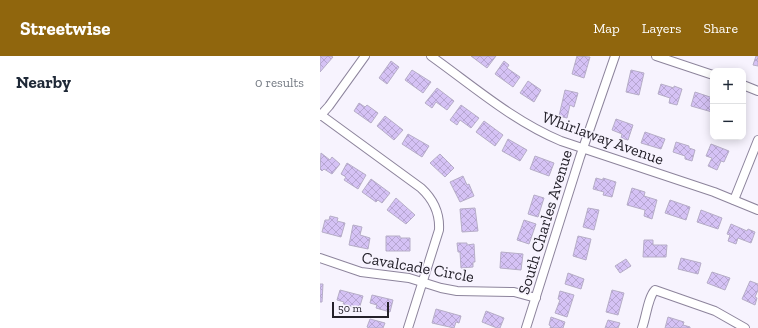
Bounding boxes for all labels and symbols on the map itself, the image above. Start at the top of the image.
street label: Whirlaway Avenue [540,107,666,169]
street label: South Charles Avenue [514,147,576,297]
street label: Cavalcade Circle [360,248,476,286]
scale bar [332,300,389,319]

